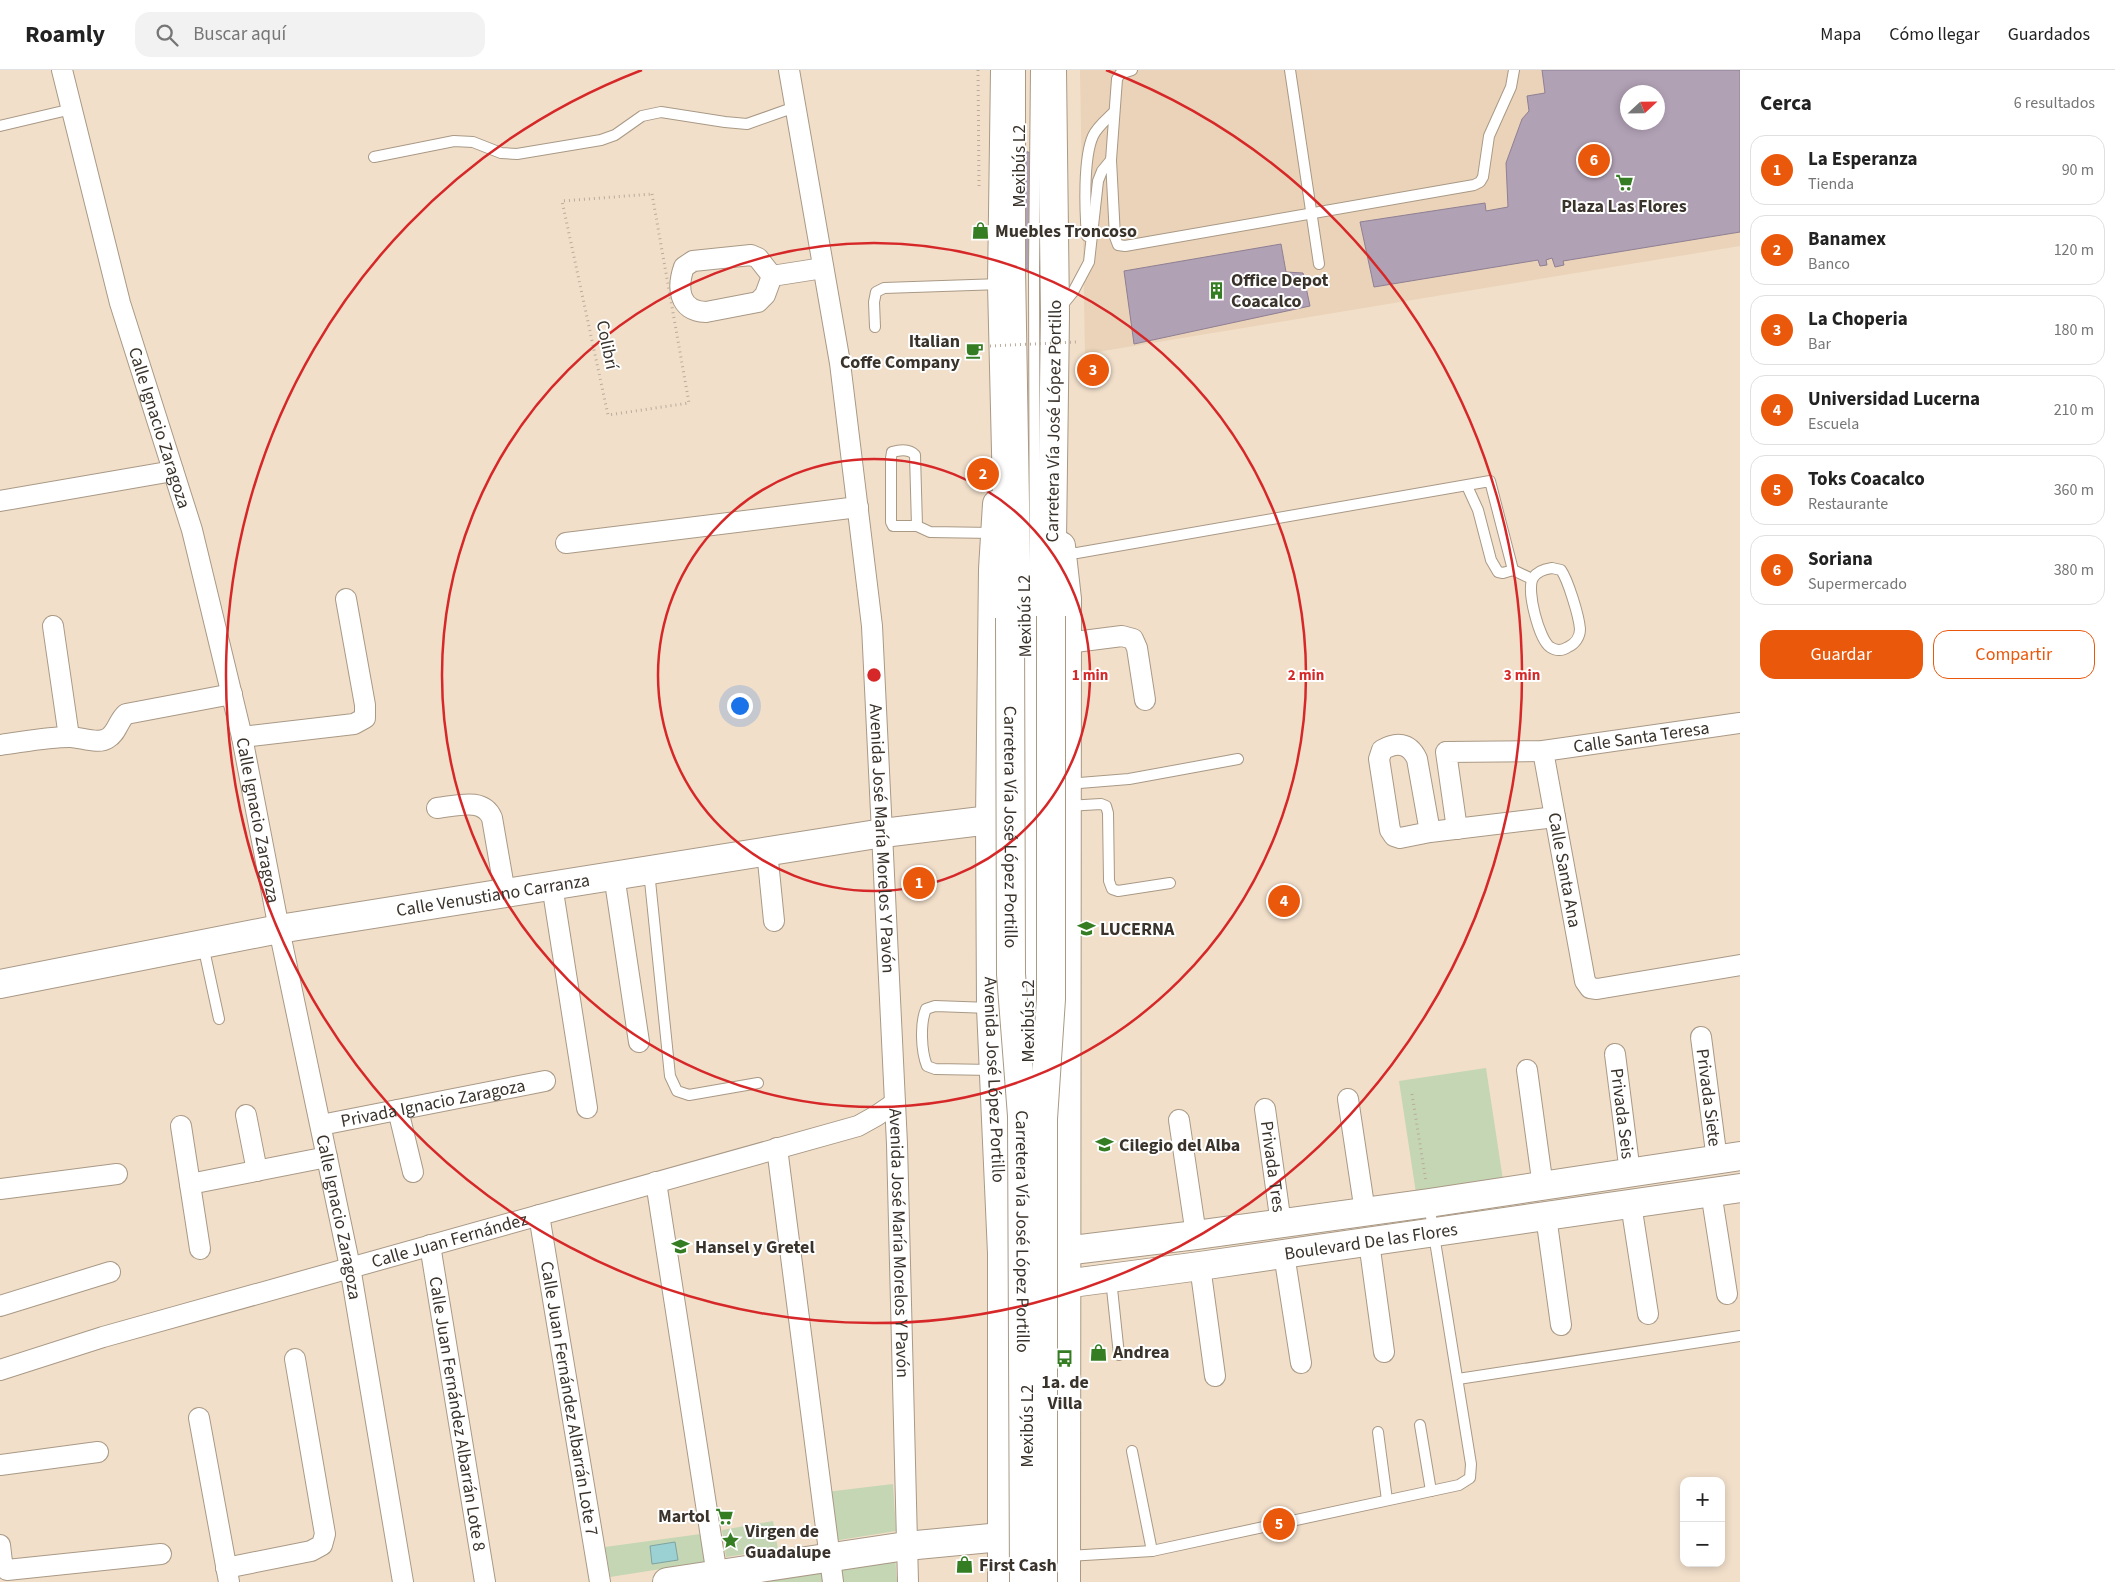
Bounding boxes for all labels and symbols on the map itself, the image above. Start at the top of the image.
north arrow [1620,85,1665,130]
street label: Mexibús L2 [1007,124,1032,207]
pin: 6 [1578,141,1610,179]
supermarket icon: Plaza Las Flores [1614,173,1634,193]
place label: Plaza Las Flores [1561,194,1687,219]
place label: Muebles Troncoso [995,219,1137,244]
shop icon: Muebles Troncoso [971,221,991,241]
place label: Office Depot Coacalco [1231,268,1329,314]
building icon: Office Depot Coacalco [1207,280,1227,300]
street label: Carretera Vía José López Portillo [1039,300,1068,542]
street label: Colibrí [590,318,625,372]
place label: Italian Coffe Company [840,329,961,375]
cafe icon: Italian Coffe Company [964,341,984,361]
street label: Calle Ignacio Zaragoza [122,344,197,512]
pin: 3 [1077,351,1109,389]
pin: 2 [967,455,999,493]
street label: Mexibús L2 [1012,574,1038,658]
text: 1 min [1072,665,1108,686]
text: 2 min [1288,665,1324,686]
text: 3 min [1504,665,1540,686]
centre of rings [865,666,883,684]
your location [727,693,753,719]
street label: Avenida José María Morelos Y Pavón [863,703,901,974]
street label: Carretera Vía José López Portillo [998,706,1023,948]
street label: Calle Santa Teresa [1572,715,1711,759]
street label: Calle Ignacio Zaragoza [230,735,286,905]
street label: Calle Santa Ana [1542,810,1588,930]
pin: 1 [903,864,935,902]
street label: Calle Venustiano Carranza [394,867,591,923]
pin: 4 [1268,882,1300,920]
place label: LUCERNA [1100,917,1175,942]
school or university icon: LUCERNA [1076,919,1096,939]
street label: Avenida José López Portillo [978,977,1011,1183]
street label: Mexibús L2 [1016,979,1041,1062]
street label: Privada Siete [1690,1047,1728,1148]
street label: Privada Seis [1604,1067,1641,1160]
street label: Privada Ignacio Zaragoza [338,1073,527,1133]
street label: Avenida José María Morelos Y Pavón [883,1108,915,1378]
street label: Carretera Vía José López Portillo [1009,1109,1036,1353]
street label: Privada Tres [1254,1119,1292,1214]
street label: Calle Ignacio Zaragoza [310,1132,368,1302]
place label: Cilegio del Alba [1119,1133,1240,1158]
school or university icon: Cilegio del Alba [1095,1135,1115,1155]
street label: Calle Juan Fernández [369,1206,531,1274]
street label: Boulevard De las Flores [1283,1216,1459,1266]
place label: Hansel y Gretel [695,1235,815,1260]
school or university icon: Hansel y Gretel [671,1237,691,1257]
street label: Calle Juan Fernández Albarrán Lote 7 [534,1259,605,1538]
street label: Calle Juan Fernández Albarrán Lote 8 [423,1275,492,1553]
place label: Andrea [1112,1340,1170,1365]
shop icon: Andrea [1089,1342,1109,1362]
bus stop icon: 1a. de Villa [1055,1349,1075,1369]
place label: 1a. de Villa [1041,1370,1089,1416]
street label: Mexibús L2 [1015,1384,1040,1467]
place label: Martol [658,1504,710,1529]
pin: 5 [1263,1505,1295,1543]
supermarket icon: Martol [714,1506,734,1526]
place label: Virgen de Guadalupe [744,1519,831,1565]
place icon: Virgen de Guadalupe [721,1531,741,1551]
place label: First Cash [979,1553,1057,1578]
shop icon: First Cash [955,1555,975,1575]

